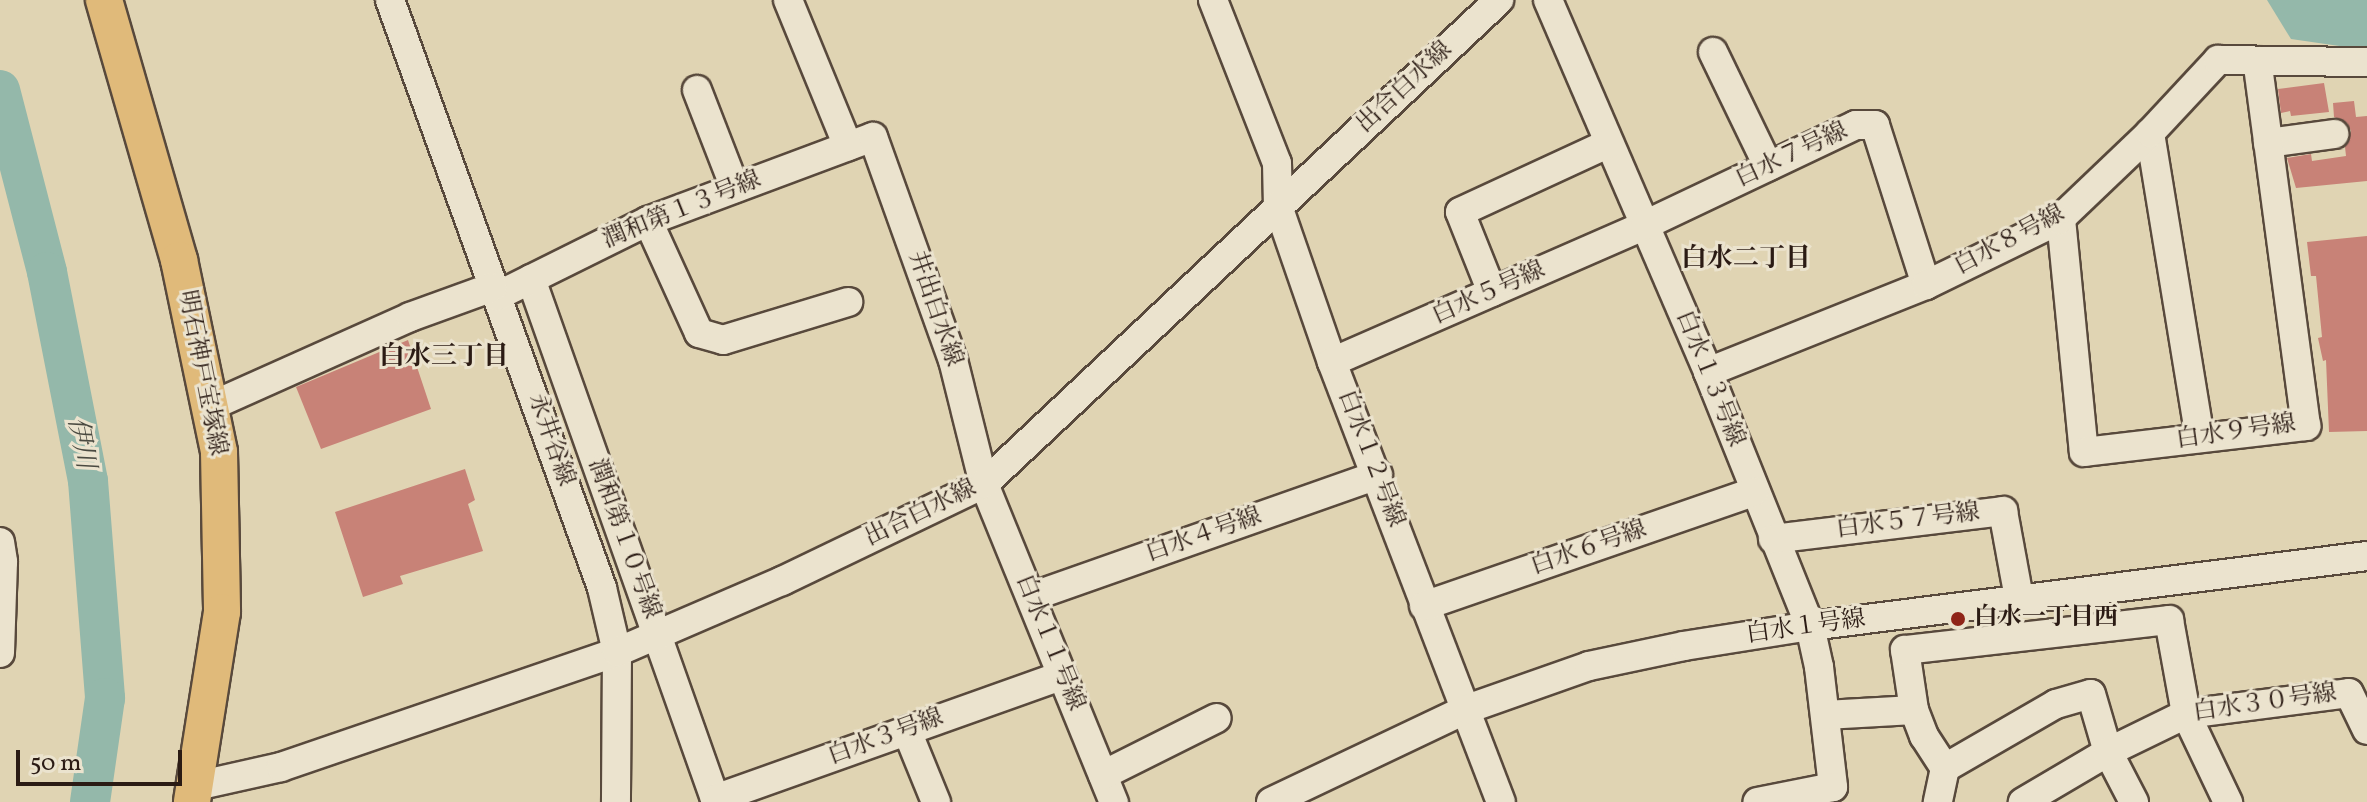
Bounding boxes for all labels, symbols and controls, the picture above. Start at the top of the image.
street label: 出合白水線 [1351,37,1459,139]
street label: 白水７号線 [1732,118,1852,194]
street label: 潤和第１３号線 [599,166,765,256]
street label: 白水８号線 [1950,200,2070,282]
district label: 白水二丁目 [1681,244,1811,276]
street label: 井出白水線 [901,248,967,370]
street label: 白水５号線 [1428,256,1550,332]
street label: 明石神戸宝塚線 [171,288,231,458]
street label: 白水１３号線 [1669,307,1749,451]
district label: 白水三丁目 [379,342,509,374]
street label: 白水１２号線 [1331,387,1409,531]
street label: 永井谷線 [521,390,579,490]
street label: 白水９号線 [2175,410,2297,456]
water label: 伊川 [60,415,100,471]
street label: 潤和第１０号線 [581,455,665,623]
street label: 出合白水線 [861,475,981,553]
street label: 白水５７号線 [1835,499,1981,545]
street label: 白水４号線 [1143,503,1265,569]
street label: 白水６号線 [1528,516,1650,582]
street label: 白水１１号線 [1009,571,1089,715]
street label: 白水１号線 [1745,605,1867,651]
place label: 白水一丁目西 [1974,605,2118,633]
marker: 白水一丁目西 [1949,610,1967,628]
street label: 白水３０号線 [2192,680,2338,728]
street label: 白水３号線 [825,704,947,772]
scale bar [20,734,186,784]
text: 50 m [30,747,82,781]

